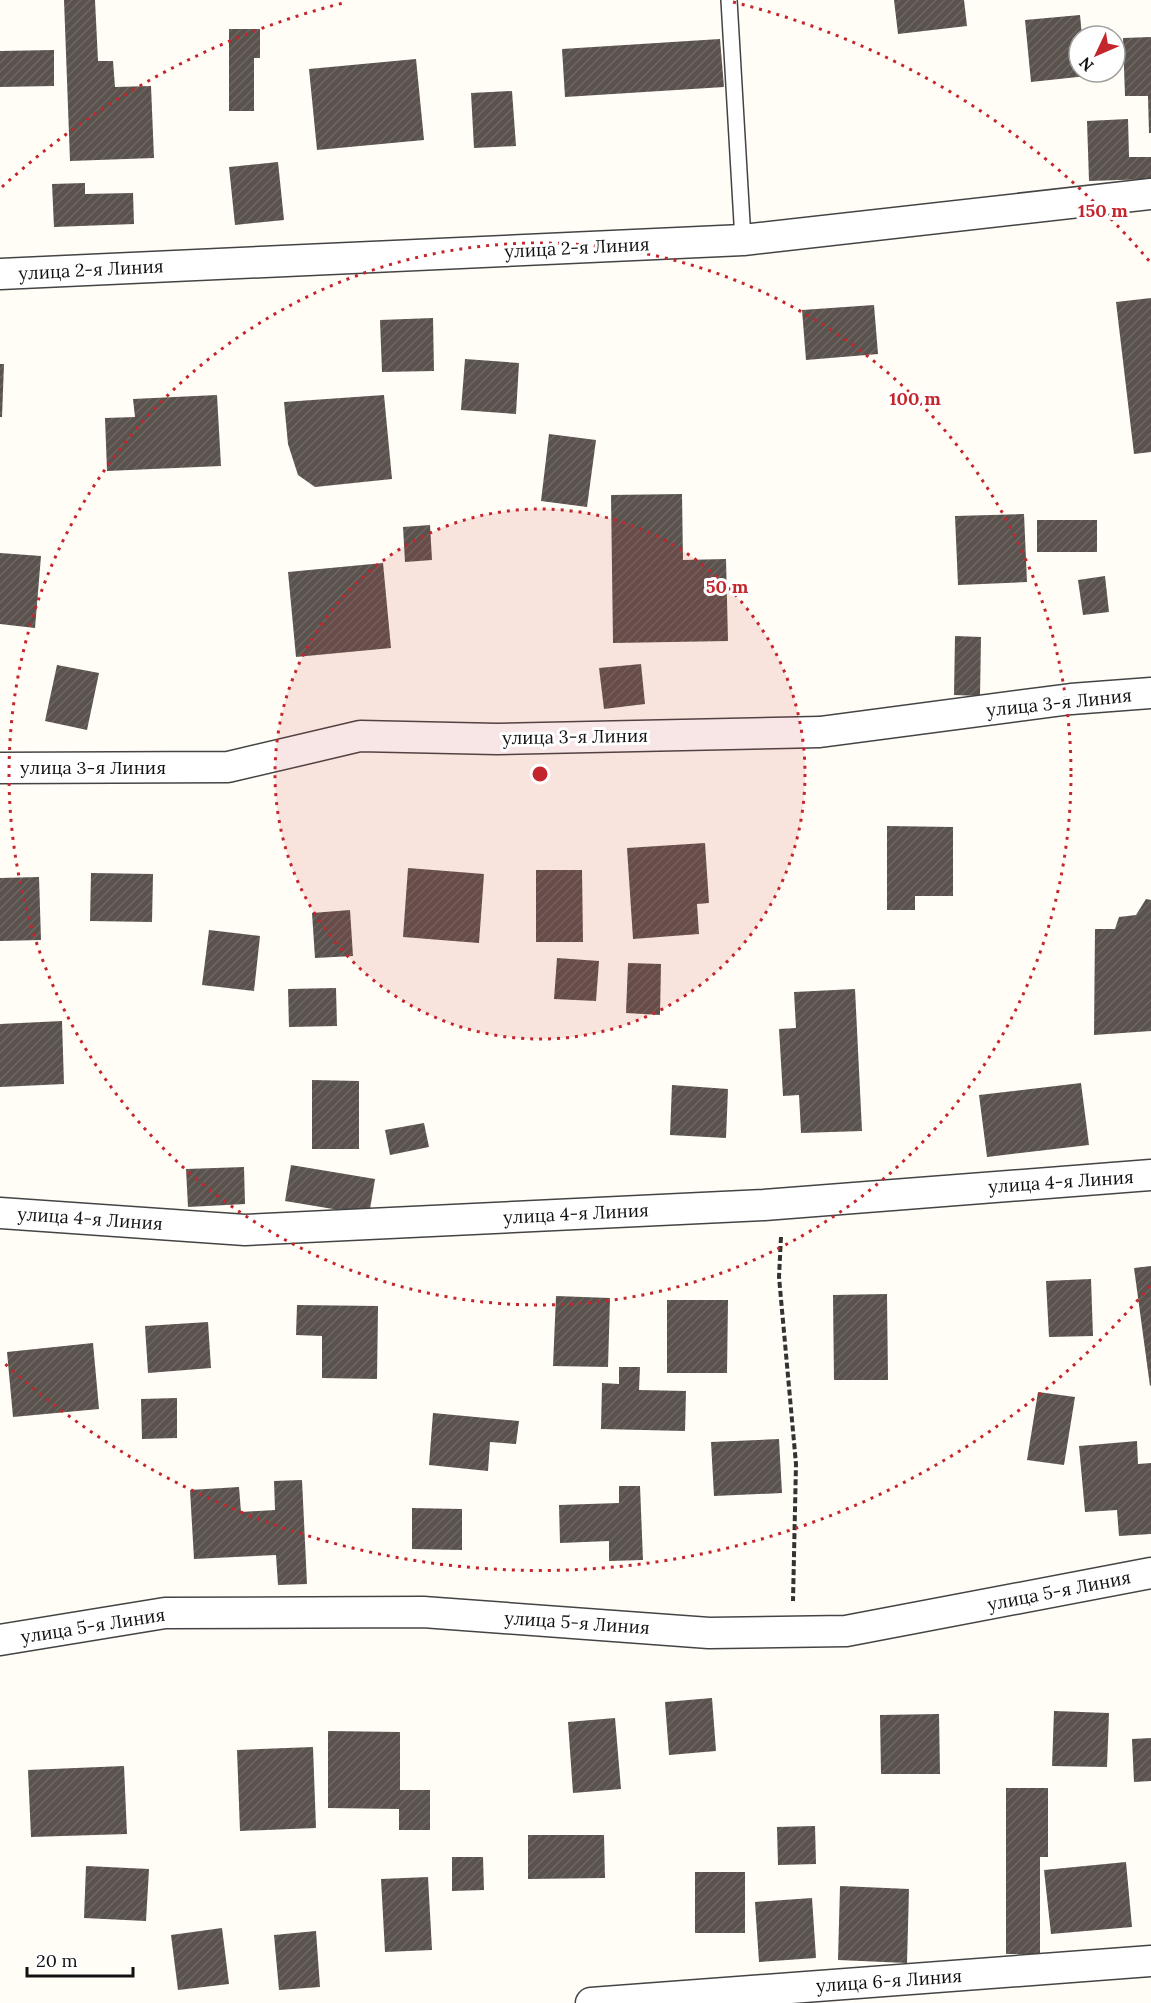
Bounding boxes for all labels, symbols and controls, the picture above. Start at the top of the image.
north arrow [1067,24,1127,84]
text: N [1075,53,1098,76]
text: 150 m [1078,199,1128,222]
street label: улица 2-я Линия [504,232,650,263]
street label: улица 2-я Линия [18,254,164,285]
text: 100 m [889,387,941,410]
text: 50 m [706,575,749,598]
street label: улица 3-я Линия [985,683,1133,722]
street label: улица 3-я Линия [502,724,648,749]
street label: улица 3-я Линия [20,756,166,779]
centre of rings [530,764,550,784]
street label: улица 4-я Линия [988,1165,1134,1198]
street label: улица 4-я Линия [503,1198,649,1229]
street label: улица 4-я Линия [17,1202,163,1235]
street label: улица 5-я Линия [985,1565,1133,1616]
street label: улица 5-я Линия [19,1603,167,1648]
street label: улица 5-я Линия [504,1606,650,1639]
scale bar [27,1940,134,1978]
text: 20 m [36,1949,78,1972]
street label: улица 6-я Линия [815,1964,963,1997]

